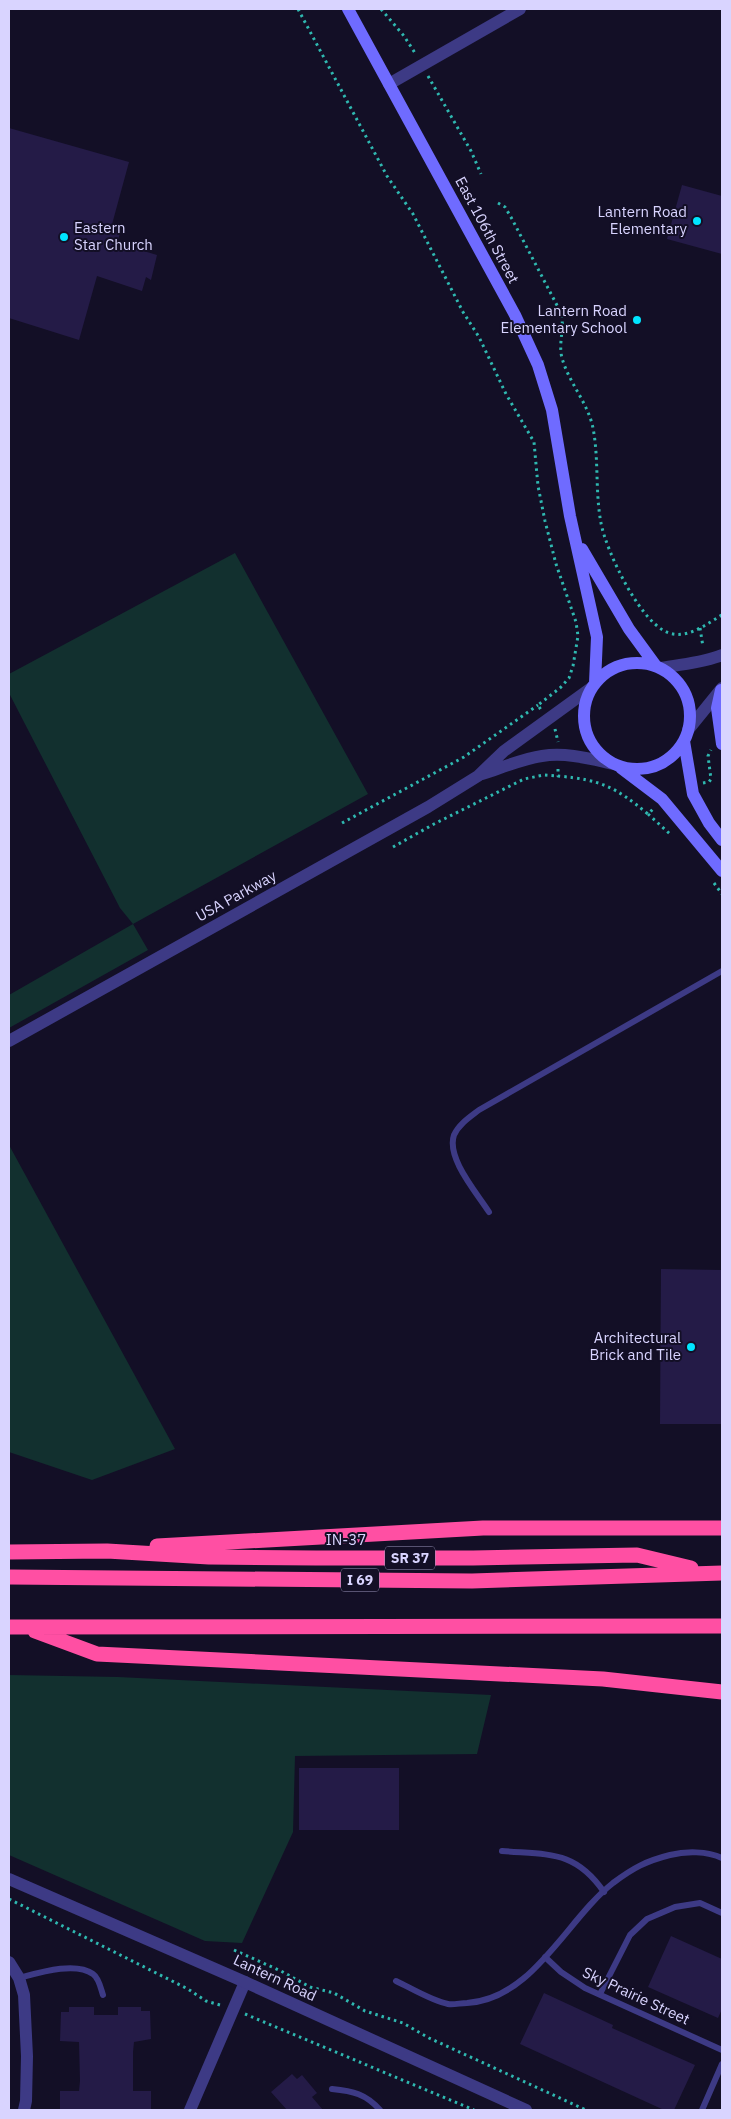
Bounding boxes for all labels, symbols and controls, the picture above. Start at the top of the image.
street label: East 106th Street [451,173,524,286]
place label: Lantern Road Elementary [597,202,688,238]
marker: Lantern Road Elementary [691,215,703,227]
place label: Eastern Star Church [74,218,153,254]
marker: Eastern Star Church [58,231,70,243]
place label: Lantern Road Elementary School [500,301,627,337]
marker: Lantern Road Elementary School [631,314,643,326]
street label: USA Parkway [192,865,280,925]
place label: Architectural Brick and Tile [590,1328,681,1364]
marker: Architectural Brick and Tile [685,1341,697,1353]
street label: IN-37 [326,1530,366,1549]
road number: SR 37 [385,1546,435,1570]
road number: I 69 [341,1568,379,1592]
street label: Lantern Road [231,1950,320,2005]
street label: Sky Prairie Street [580,1962,693,2029]

